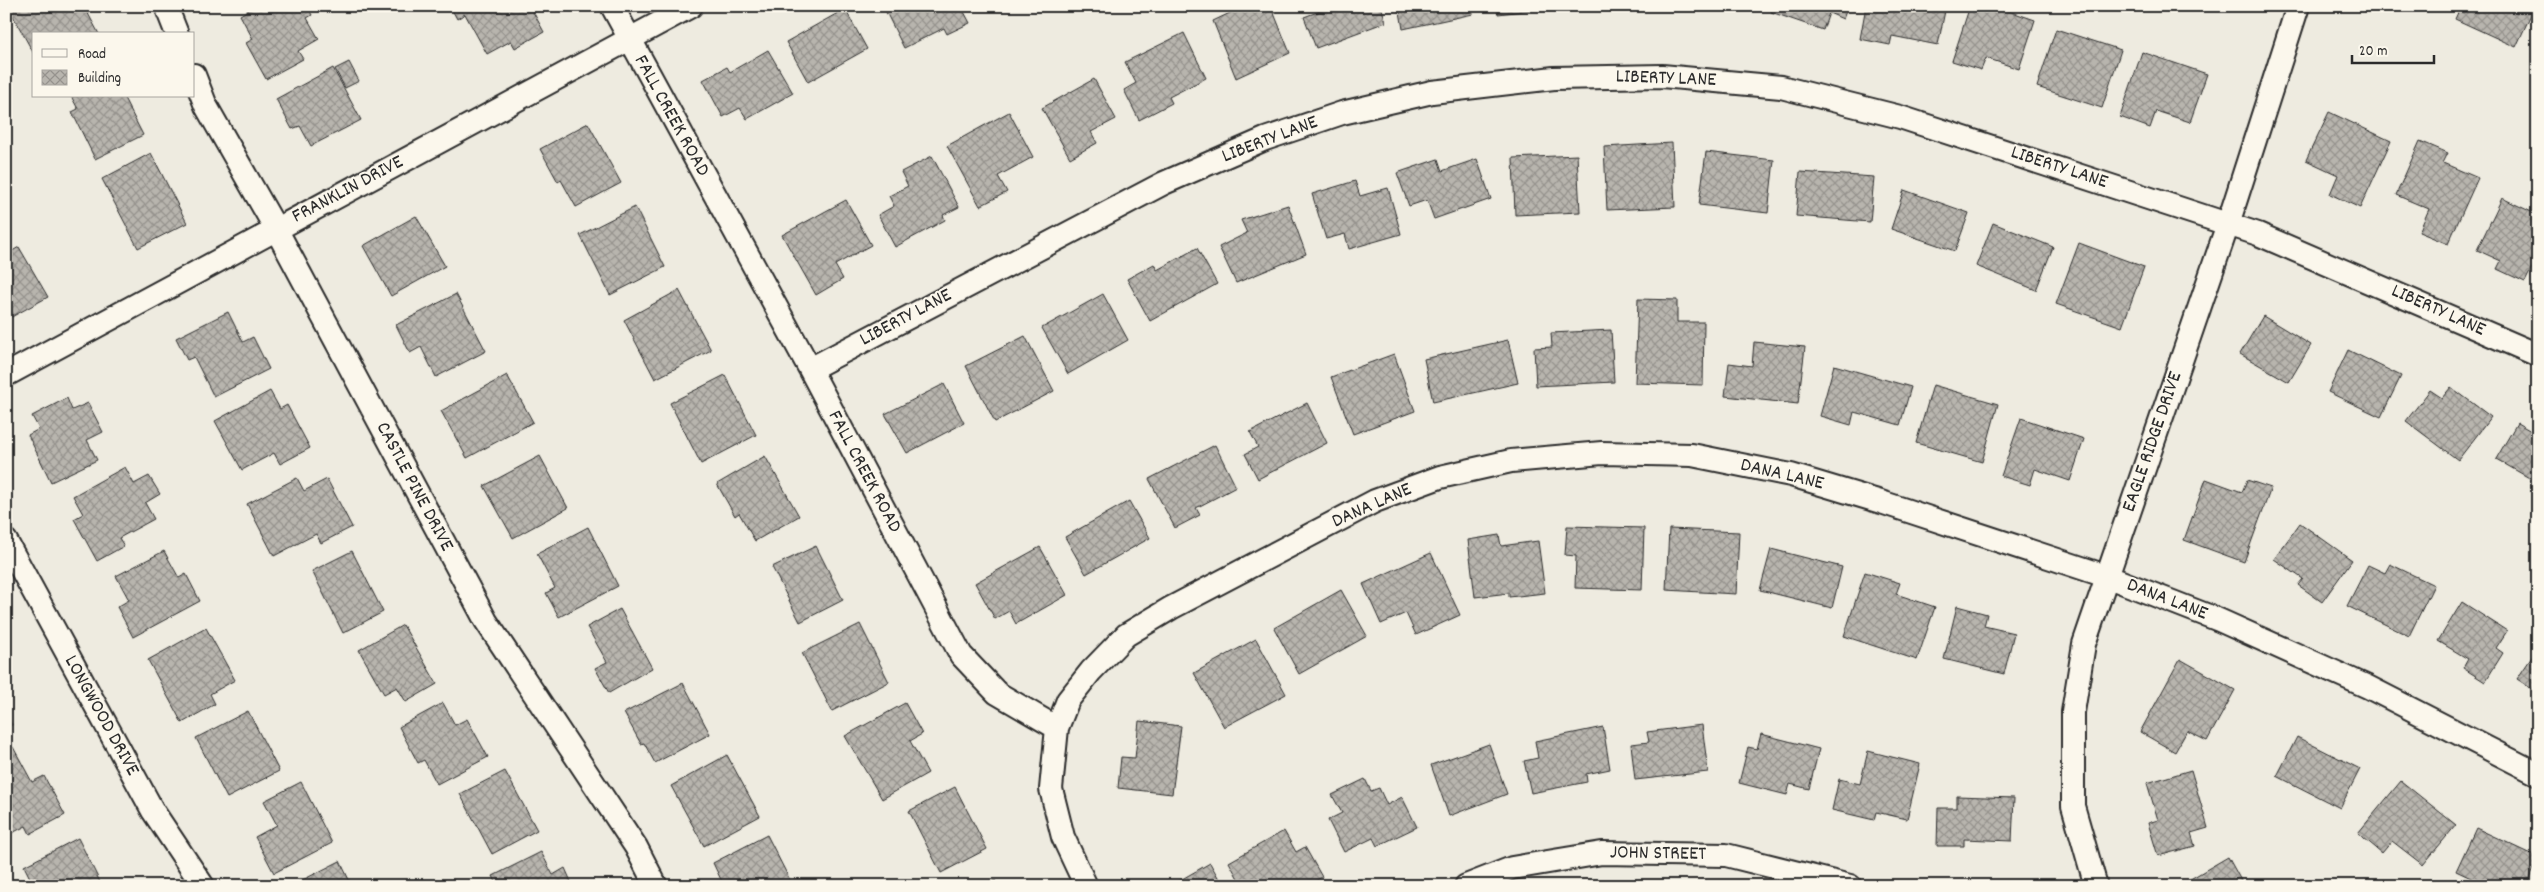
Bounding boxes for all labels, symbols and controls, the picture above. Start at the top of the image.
legend [32,32,195,98]
scale bar [2352,32,2434,64]
text: 20 m [2359,41,2387,63]
text: Road [78,44,106,66]
street label: FALL CREEK ROAD [626,50,716,182]
street label: LIBERTY LANE [1615,63,1717,95]
text: Building [78,68,121,90]
street label: LIBERTY LANE [1218,109,1322,171]
street label: LIBERTY LANE [2007,139,2111,197]
street label: FRANKLIN DRIVE [287,149,409,231]
street label: LIBERTY LANE [2386,278,2490,344]
street label: LIBERTY LANE [855,282,957,354]
street label: EAGLE RIDGE DRIVE [2116,368,2190,516]
street label: FALL CREEK ROAD [820,406,908,538]
street label: CASTLE PINE DRIVE [368,417,460,557]
street label: DANA LANE [1738,452,1826,498]
street label: DANA LANE [1328,476,1416,536]
street label: DANA LANE [2122,572,2212,628]
street label: LONGWOOD DRIVE [56,651,146,781]
street label: JOHN STREET [1610,839,1706,869]

